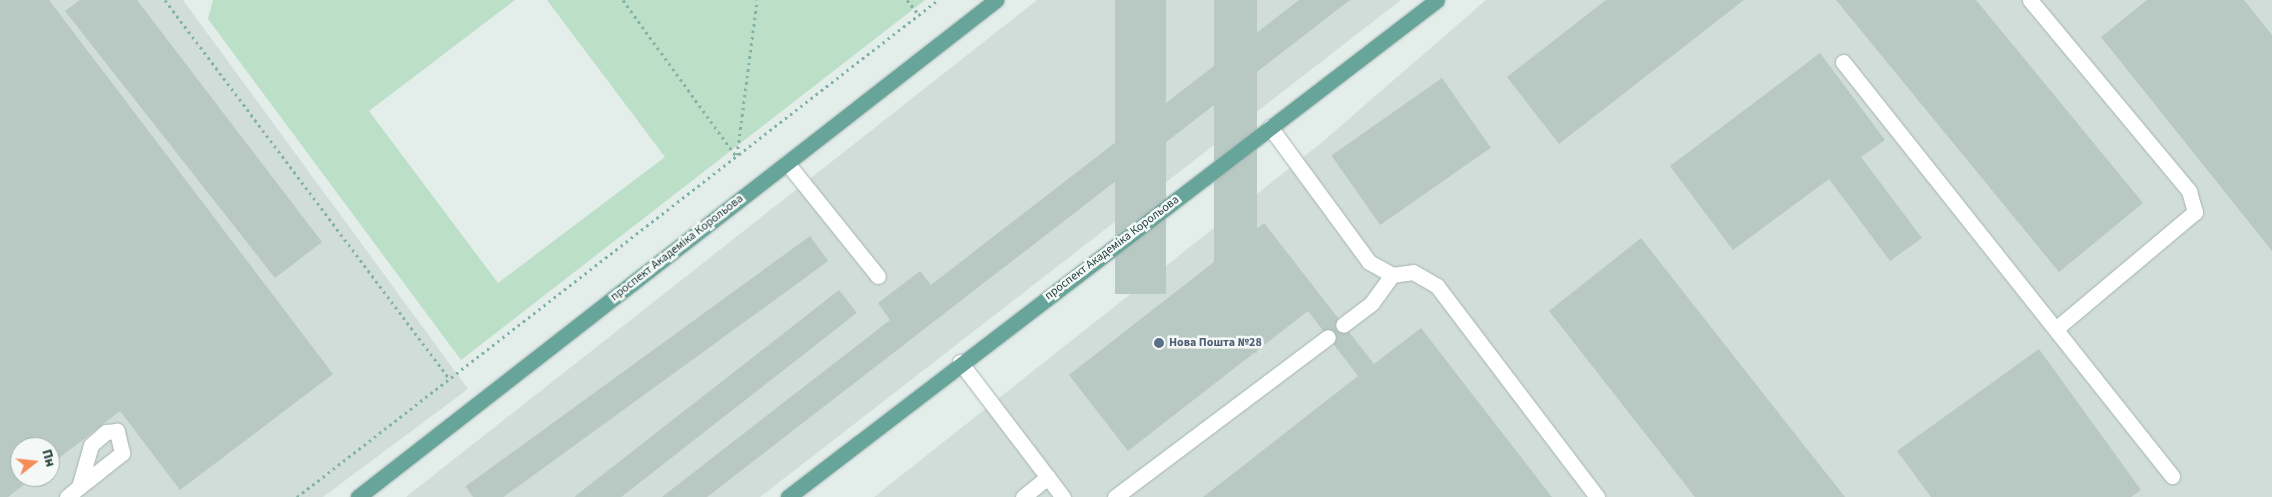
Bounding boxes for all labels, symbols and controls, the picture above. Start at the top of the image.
street label: проспект Академіка Корольова [608,192,746,304]
street label: проспект Академіка Корольова [1042,193,1182,303]
place label: Нова Пошта №28 [1169,336,1262,350]
marker: Нова Пошта №28 [1153,337,1165,349]
north arrow [10,437,60,487]
text: Пн [36,447,60,469]

